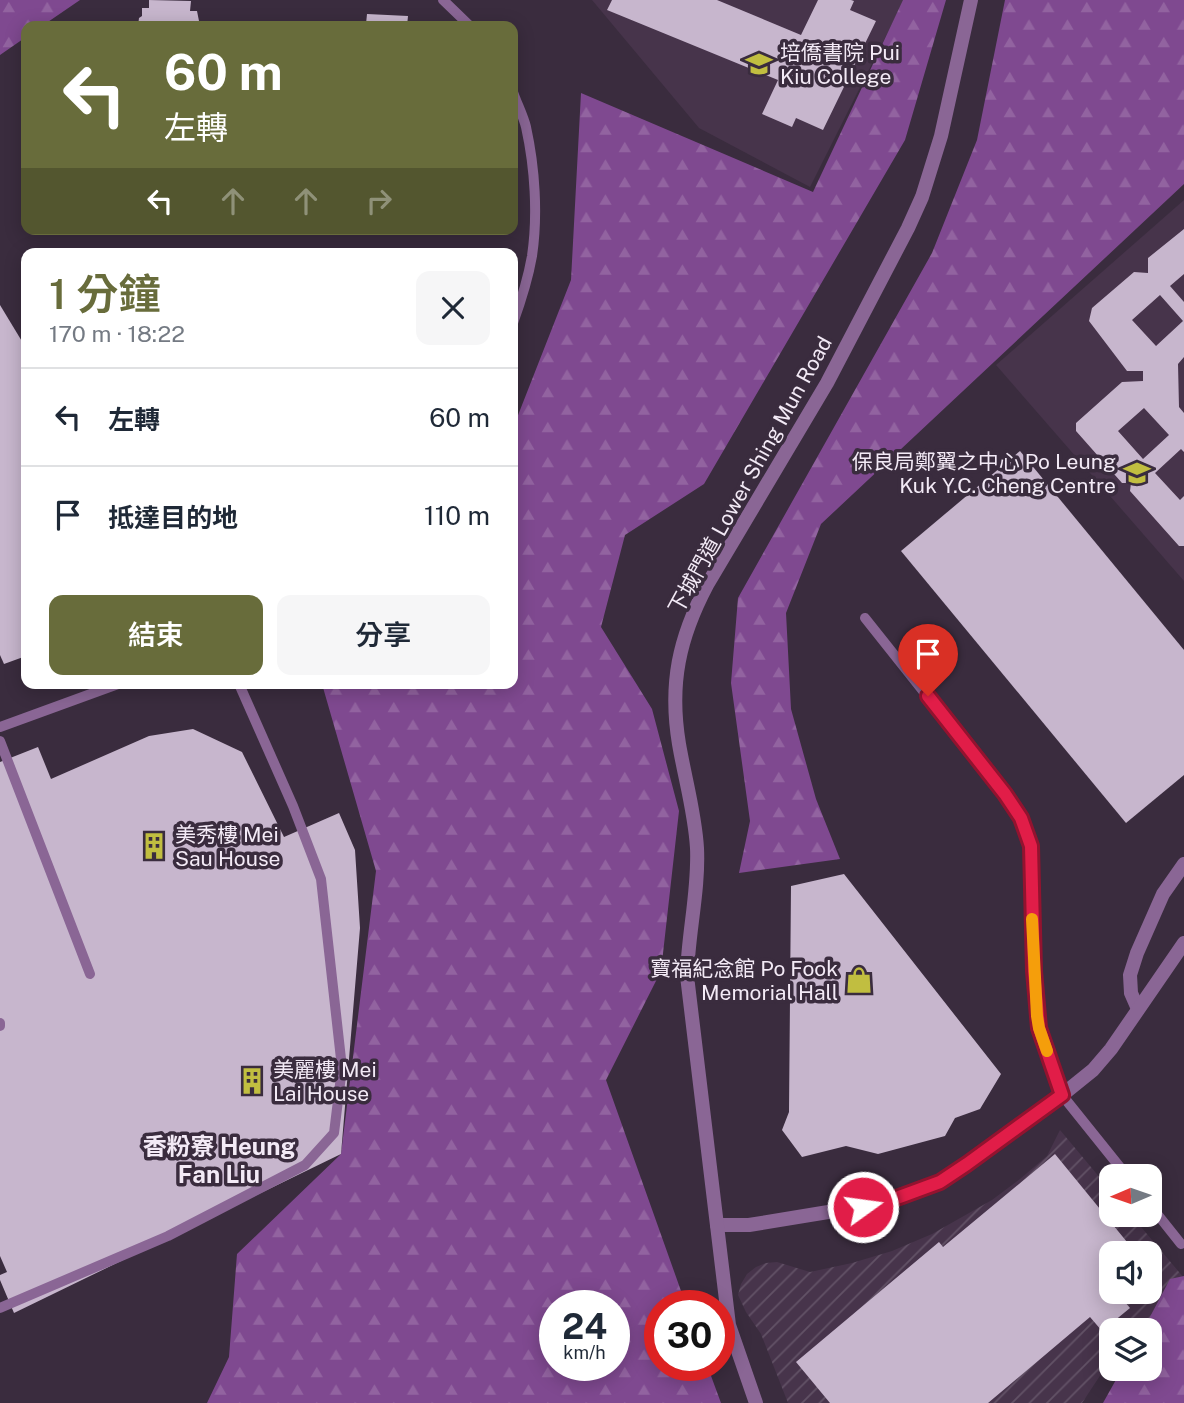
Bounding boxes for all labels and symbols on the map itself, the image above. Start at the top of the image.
place label: 培僑書院 Pui Kiu College [780,40,900,89]
school or university icon: 培僑書院 Pui Kiu College [744,49,774,79]
street label: 下城門道 Lower Shing Mun Road [663,332,837,618]
place label: 保良局鄭翼之中心 Po Leung Kuk Y.C. Cheng Centre [852,449,1116,498]
school or university icon: 保良局鄭翼之中心 Po Leung Kuk Y.C. Cheng Centre [1122,458,1152,488]
pin [898,624,958,696]
place label: 美秀樓 Mei Sau House [175,822,280,871]
building icon: 美秀樓 Mei Sau House [139,831,169,861]
place label: 寶福紀念館 Po Fook Memorial Hall [650,956,838,1005]
shop icon: 寶福紀念館 Po Fook Memorial Hall [844,965,874,995]
place label: 美麗樓 Mei Lai House [273,1057,377,1106]
building icon: 美麗樓 Mei Lai House [237,1066,267,1096]
district label: 香粉寮 Heung Fan Liu [143,1132,296,1188]
north arrow [1099,1164,1162,1227]
position arrow [826,1170,900,1244]
speed limit sign: 30 [644,1290,735,1381]

